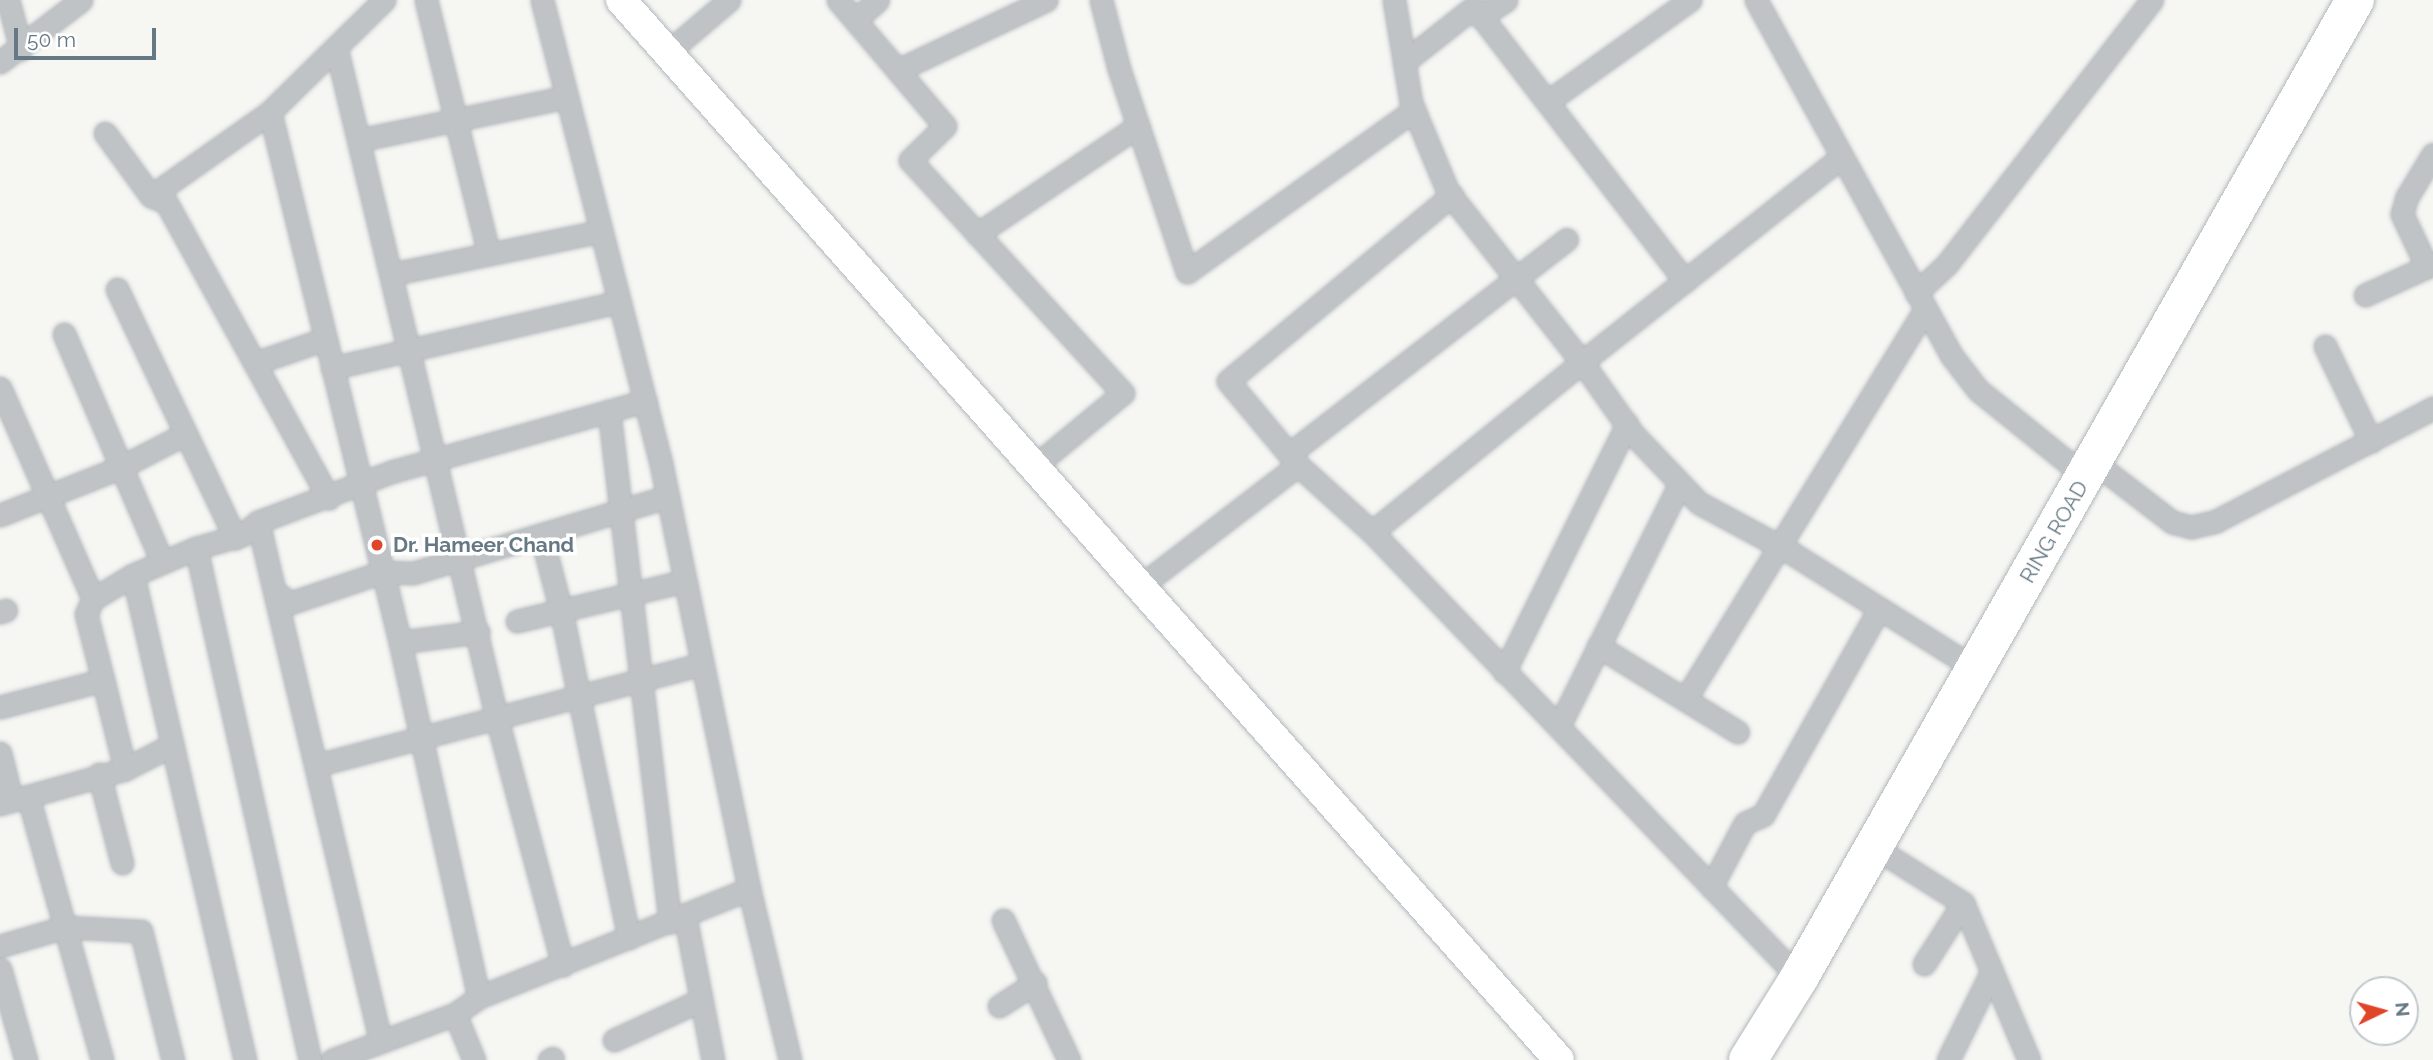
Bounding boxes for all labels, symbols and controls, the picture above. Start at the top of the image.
scale bar [18,14,159,58]
text: 50 m [27,27,76,52]
street label: RING ROAD [2015,476,2093,588]
place label: Dr. Hameer Chand [393,532,575,558]
marker: Dr. Hameer Chand [367,535,387,555]
north arrow [2349,976,2419,1046]
text: N [2391,1001,2415,1018]

